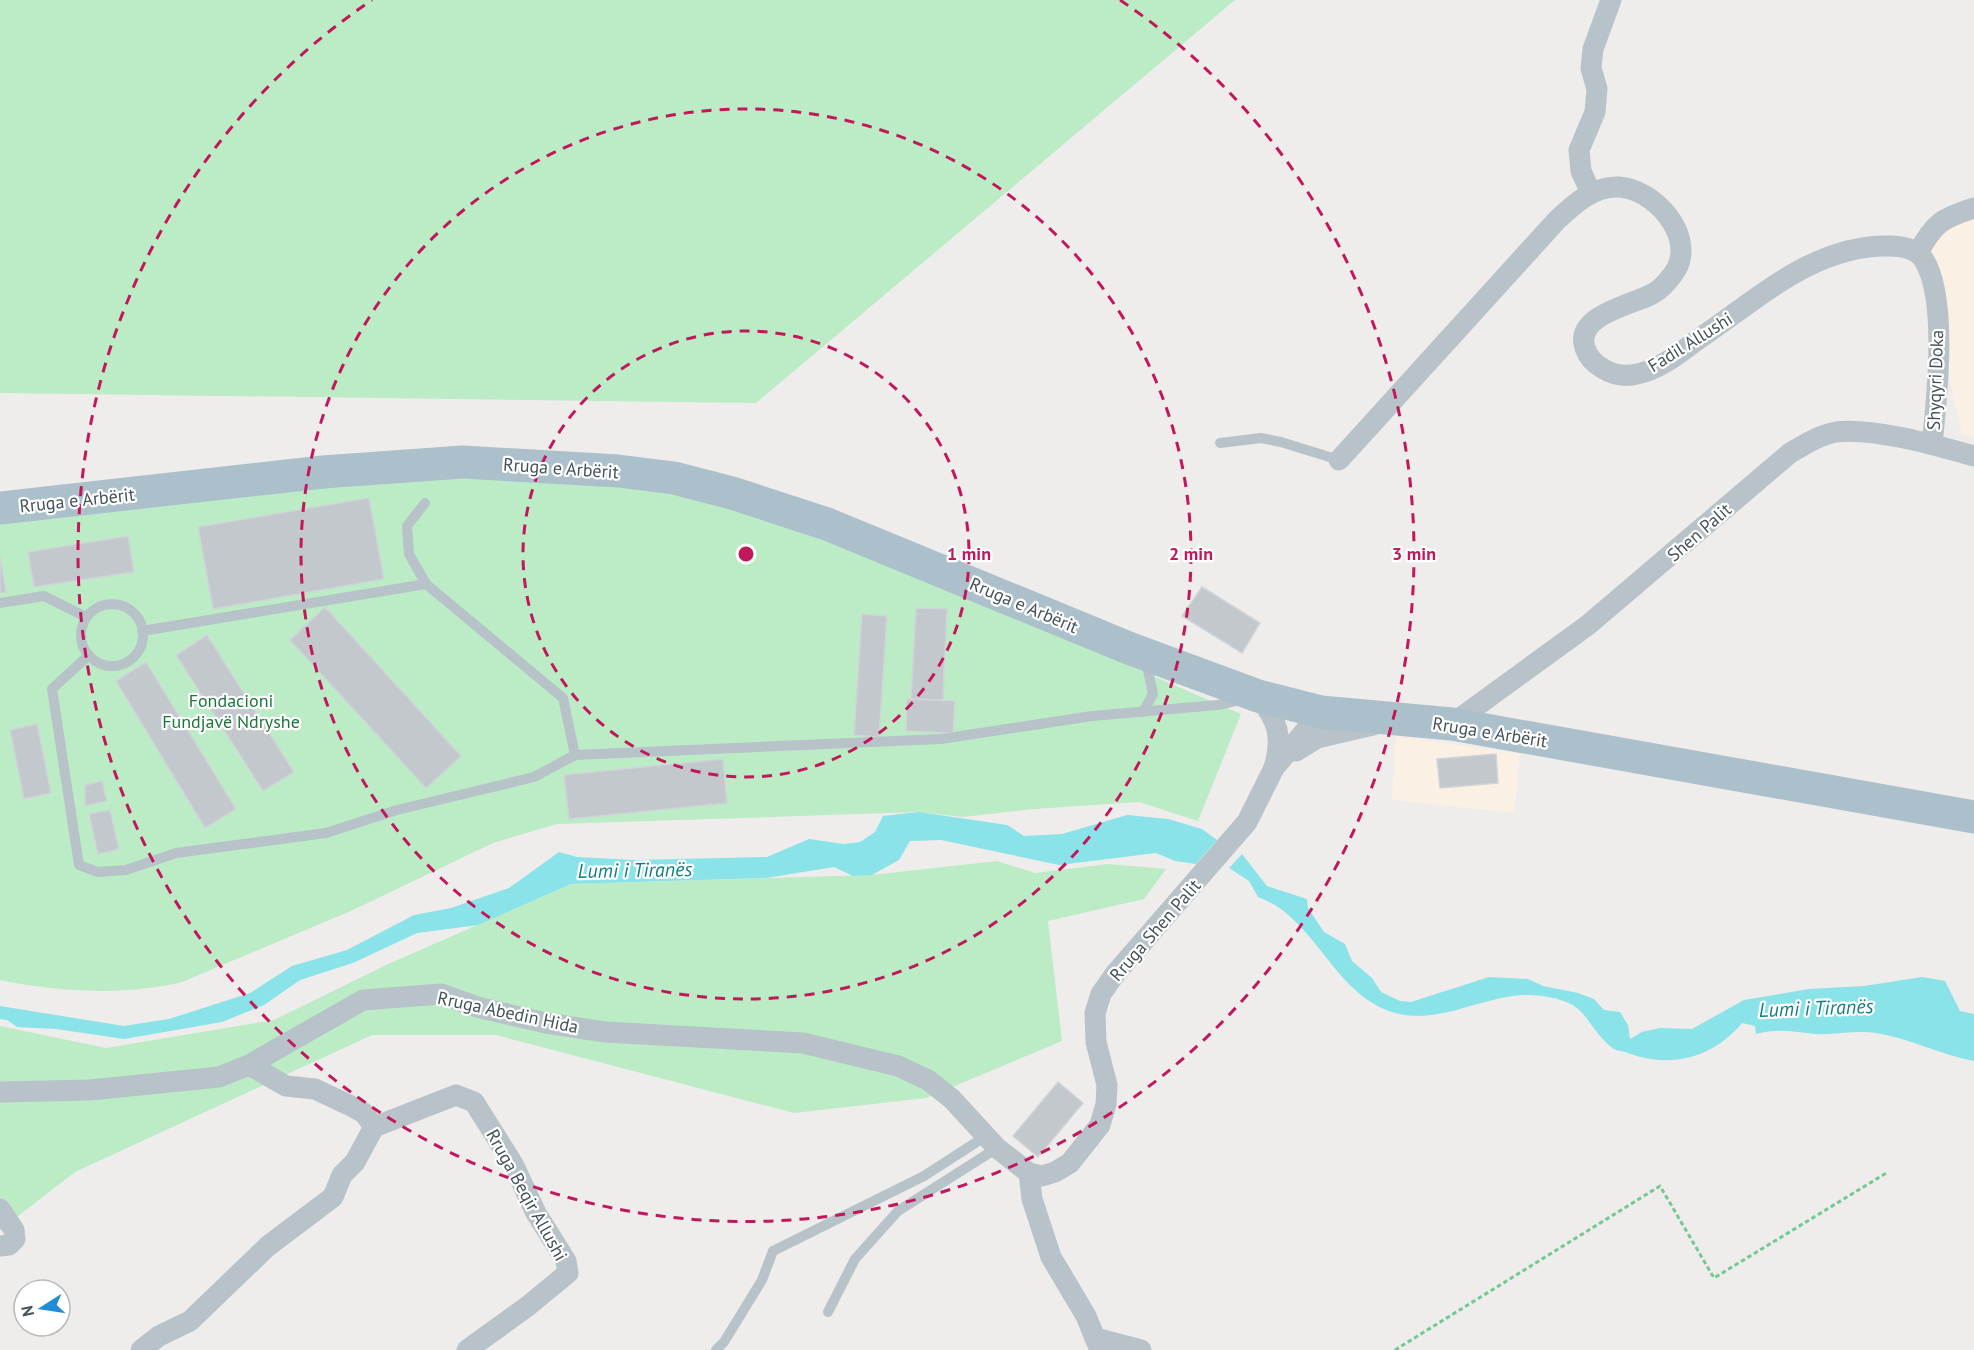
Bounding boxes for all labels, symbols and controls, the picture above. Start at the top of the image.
street label: Fadil Allushi [1644,307,1736,377]
street label: Shyqyri Doka [1922,329,1948,431]
street label: Rruga e Arbërit [502,452,620,484]
street label: Rruga e Arbërit [18,483,136,517]
street label: Shen Palit [1662,498,1736,566]
text: 1 min [947,542,991,565]
text: 2 min [1169,542,1213,565]
text: 3 min [1392,542,1436,565]
centre of rings [736,544,756,564]
street label: Rruga e Arbërit [966,572,1082,638]
park label: Fondacioni Fundjavë Ndryshe [162,689,300,733]
street label: Rruga e Arbërit [1431,712,1549,752]
water label: Lumi i Tiranës [577,856,693,884]
street label: Rruga Shen Palit [1104,874,1206,986]
street label: Rruga Abedin Hida [436,986,580,1038]
water label: Lumi i Tiranës [1758,993,1874,1023]
street label: Rruga Beqir Allushi [481,1125,573,1265]
north arrow [12,1278,72,1338]
text: N [16,1304,38,1318]

